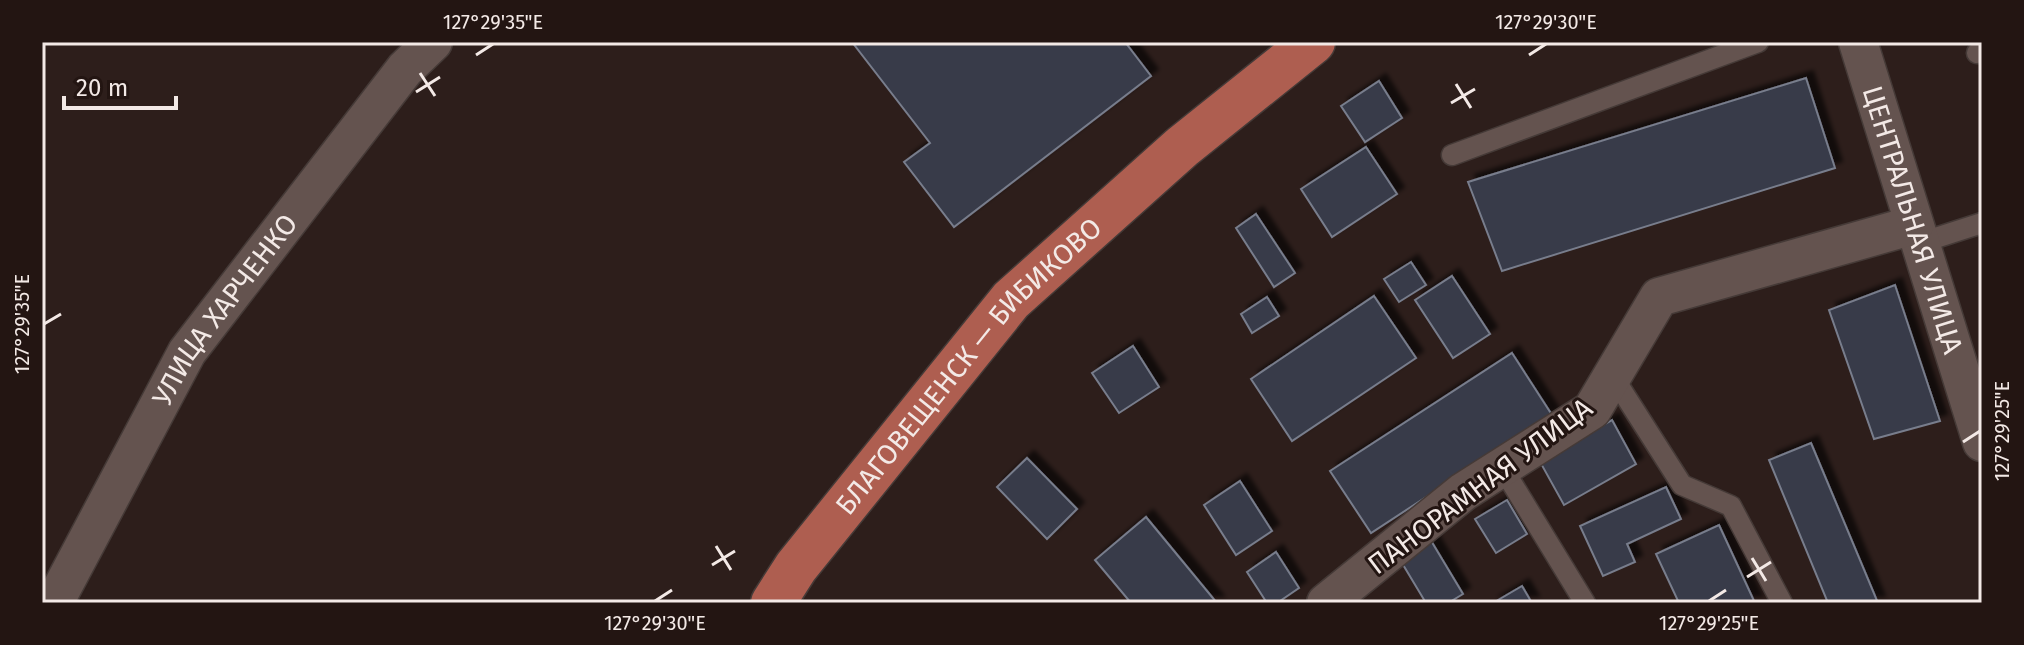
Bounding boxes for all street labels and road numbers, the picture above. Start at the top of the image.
street label: ЦЕНТРАЛЬНАЯ УЛИЦА [1856,82,1970,358]
street label: УЛИЦА ХАРЧЕНКО [145,207,304,411]
street label: БЛАГОВЕЩЕНСК — БИБИКОВО [828,211,1108,521]
street label: ПАНОРАМНАЯ УЛИЦА [1361,391,1599,581]

